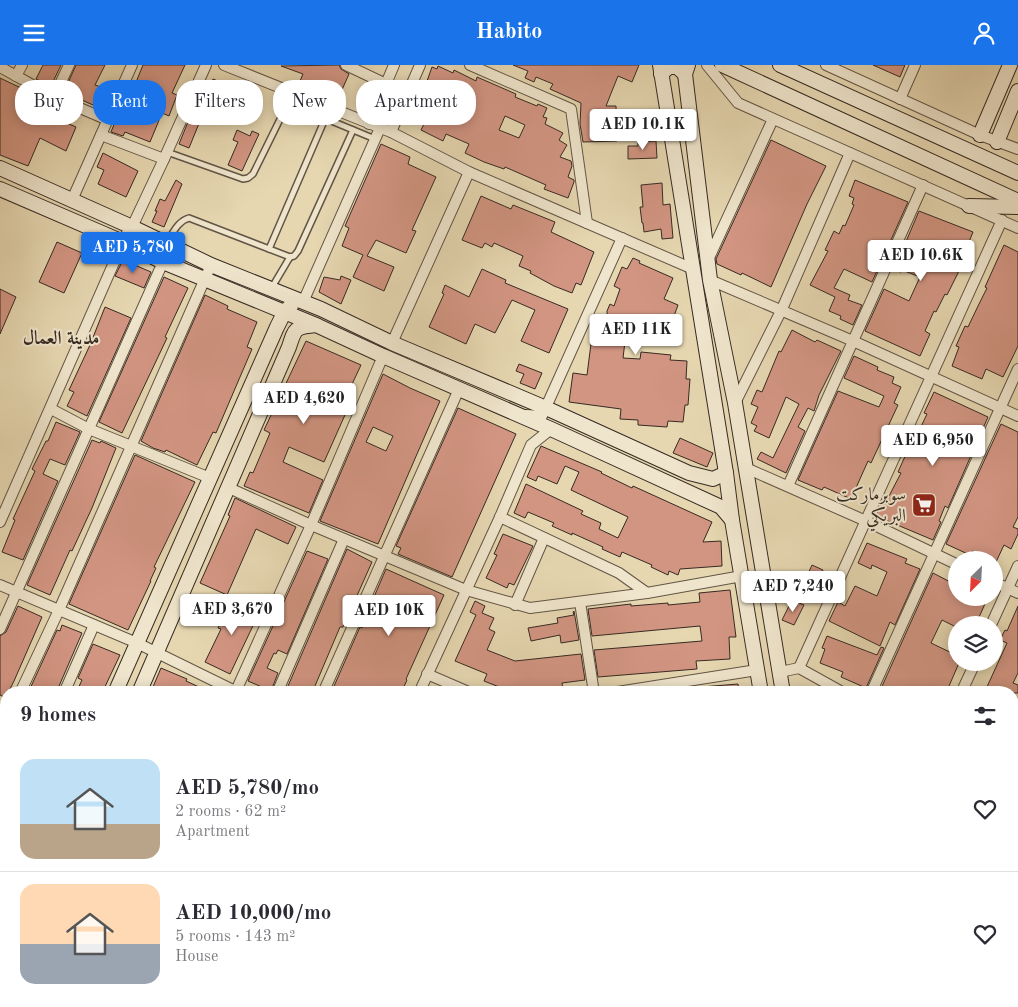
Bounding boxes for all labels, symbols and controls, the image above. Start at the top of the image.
icon: menu [20,19,48,47]
icon: person [970,19,998,47]
text: Habito [476,21,542,43]
chip: Buy [15,80,83,125]
chip: Rent [93,80,166,125]
chip: Filters [176,80,263,125]
chip: New [273,80,346,125]
chip: Apartment [356,80,476,125]
pin: AED 10.1K [586,109,700,151]
text: AED 10.1K [601,117,685,133]
pin: AED 5,780 [76,231,190,274]
pin: AED 10.6K [864,239,978,282]
text: AED 5,780 [92,240,174,256]
text: AED 10.6K [879,248,963,264]
pin: AED 11K [590,313,682,356]
text: AED 11K [600,322,672,338]
district label: مدينة العمال [23,328,99,350]
pin: AED 4,620 [247,383,361,425]
text: AED 4,620 [263,391,345,407]
pin: AED 6,950 [876,425,990,467]
text: AED 6,950 [892,433,974,449]
place label: سوبرماركت البريكي [836,486,906,532]
supermarket icon: سوبرماركت البريكي [911,492,937,518]
north arrow [948,551,1002,606]
map controls [948,551,1003,671]
pin: AED 7,240 [736,571,850,613]
text: AED 7,240 [752,579,834,595]
pin: AED 3,670 [175,593,289,636]
pin: AED 10K [343,595,435,637]
text: AED 3,670 [191,602,273,618]
text: AED 10K [353,603,425,619]
button: layers [948,616,1003,671]
icon: filters [971,702,999,730]
text: 9 homes [20,705,96,726]
text: AED 5,780/mo [175,778,319,799]
icon: home [60,779,120,839]
icon: heart [971,795,999,823]
text: 2 rooms · 62 m² [175,804,286,820]
text: Apartment [175,824,250,840]
text: AED 10,000/mo [175,903,331,924]
icon: home [60,904,120,964]
icon: heart [971,920,999,948]
text: 5 rooms · 143 m² [175,929,295,945]
text: House [175,949,218,965]

